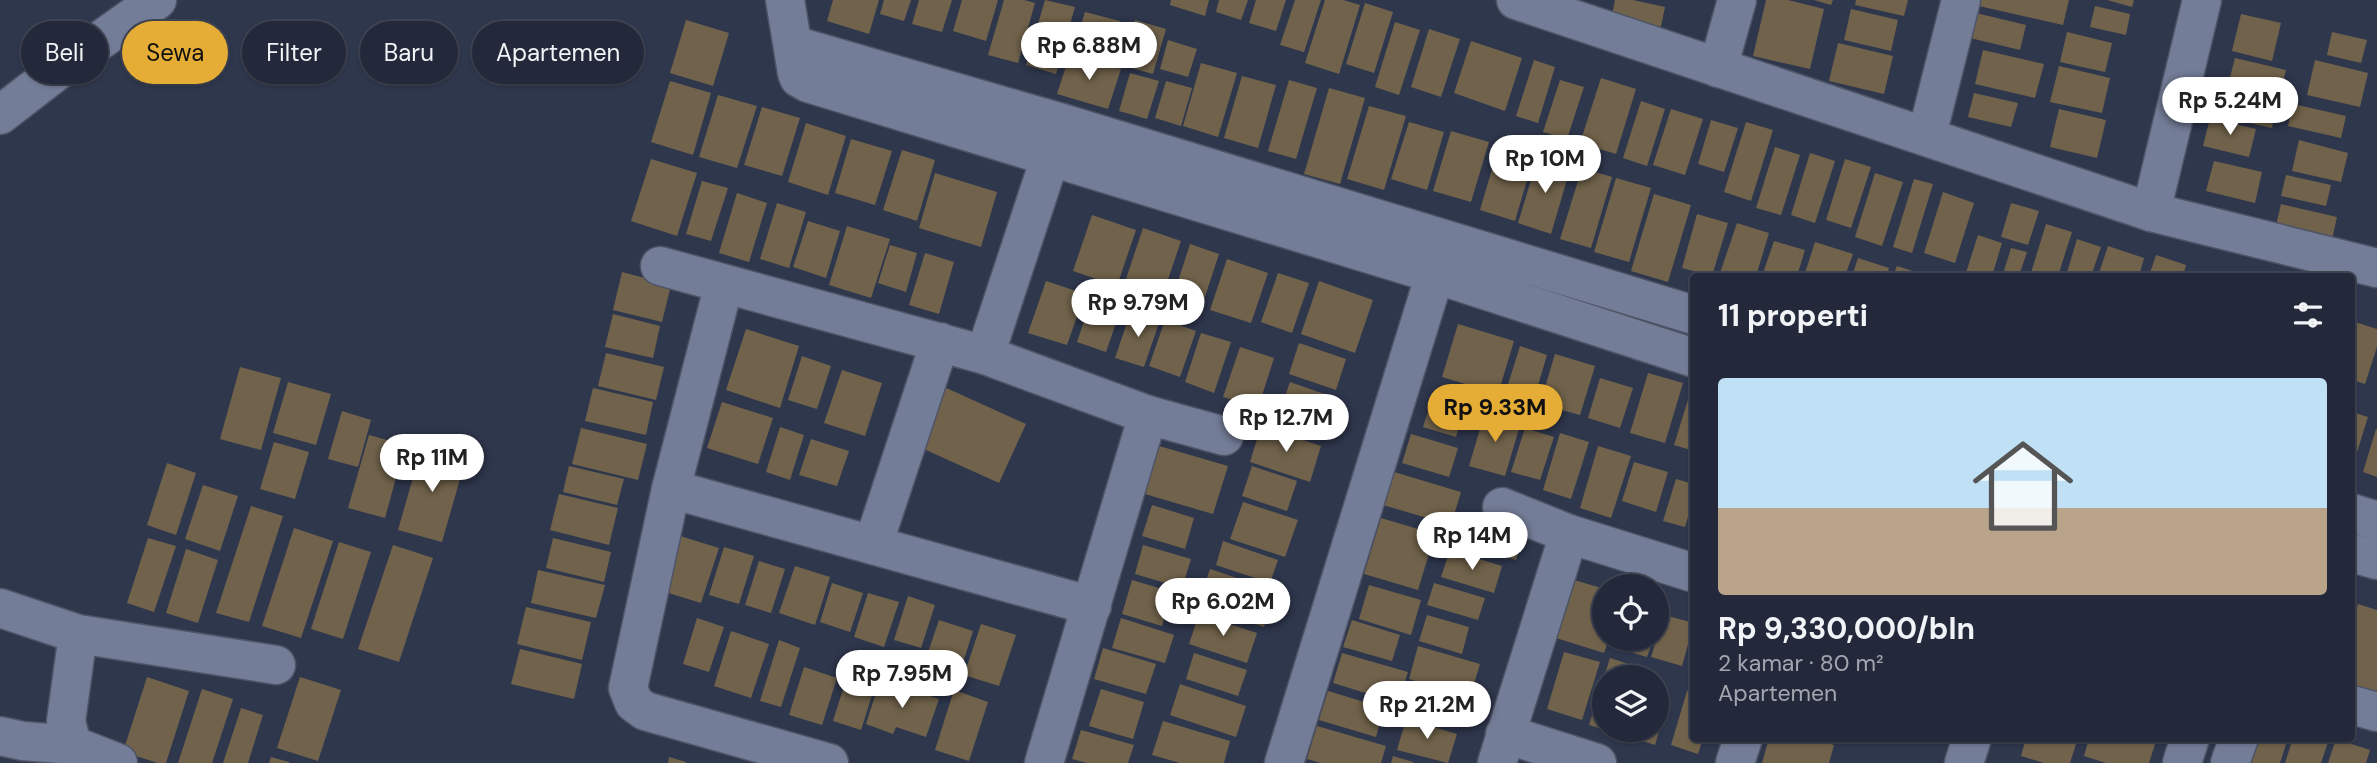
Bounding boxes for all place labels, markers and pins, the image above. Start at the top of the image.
pin: Rp 6.88M [1017,22,1161,82]
pin: Rp 5.24M [2158,78,2302,137]
pin: Rp 10M [1488,136,1602,195]
pin: Rp 9.79M [1066,280,1210,339]
pin: Rp 9.33M [1423,384,1567,444]
pin: Rp 12.7M [1214,394,1358,454]
pin: Rp 11M [375,434,489,494]
pin: Rp 14M [1415,512,1529,572]
pin: Rp 6.02M [1151,578,1295,638]
pin: Rp 7.95M [830,650,974,710]
pin: Rp 21.2M [1355,682,1499,741]

